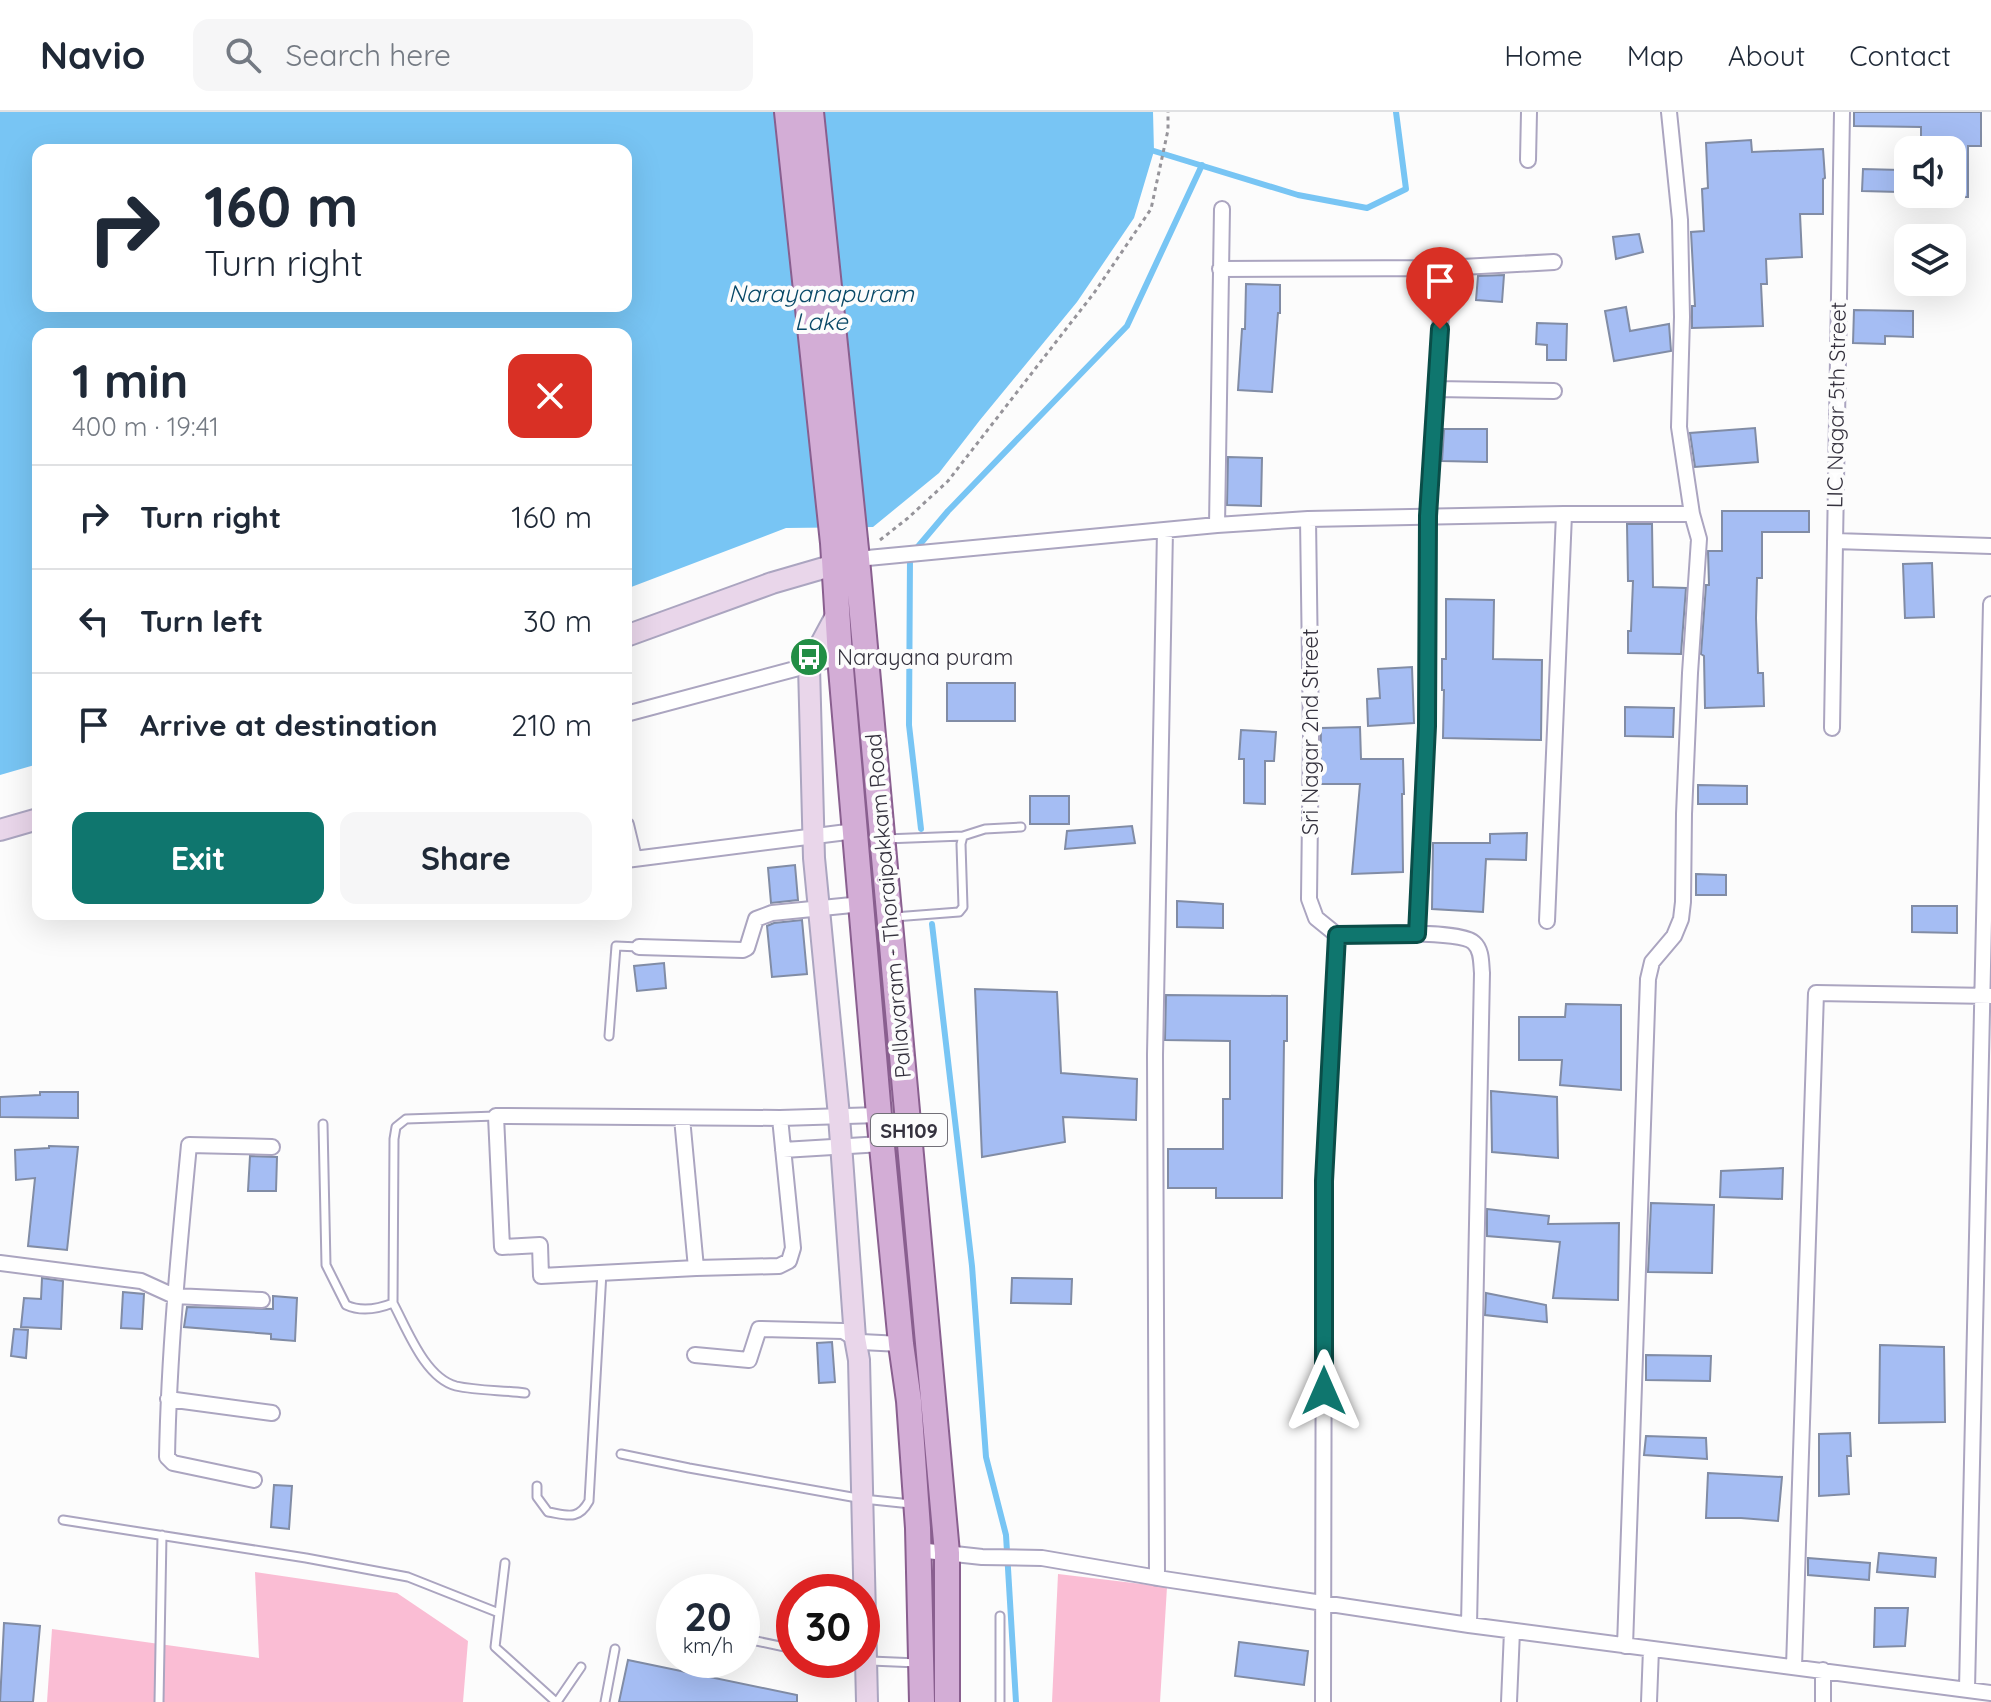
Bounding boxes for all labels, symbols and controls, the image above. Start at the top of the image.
search box [193,19,753,91]
text: Navio [40,31,145,79]
icon: search [221,33,265,77]
text: Search here [285,36,451,74]
text: Home [1504,38,1583,73]
text: Map [1627,38,1684,73]
text: About [1728,38,1805,73]
text: Contact [1849,38,1951,73]
map controls [1894,136,1966,296]
button: sound [1894,136,1966,208]
text: 160 m [204,171,358,241]
icon: right [72,176,176,280]
button: layers [1894,224,1966,296]
text: Turn right [204,240,363,285]
pin [1406,247,1474,329]
icon: arrive [1418,259,1462,303]
water label: Narayanapuram Lake [728,278,915,336]
street label: LIC Nagar 5th Street [1820,302,1852,508]
text: 1 min [72,350,188,410]
button: close [508,354,592,438]
text: 400 m · 19:41 [72,410,219,443]
icon: right [72,495,116,539]
text: Turn right [140,498,281,536]
text: 160 m [511,498,592,536]
icon: left [72,599,116,643]
text: Turn left [140,602,263,640]
text: 30 m [523,602,592,640]
street label: Sri Nagar 2nd Street [1296,629,1324,835]
bus stop icon: Narayana puram [788,636,830,678]
place label: Narayana puram [837,643,1013,671]
icon: arrive [72,703,116,747]
text: Arrive at destination [140,706,438,744]
text: 210 m [511,706,592,744]
street label: Pallavaram - Thoraipakkam Road [859,732,917,1080]
button: Exit [72,812,324,904]
button: Share [340,812,592,904]
road number: SH109 [871,1114,947,1146]
position arrow [1282,1349,1366,1433]
speed limit sign: 30 [776,1574,880,1678]
text: 20 [684,1591,732,1641]
text: km/h [683,1633,733,1658]

